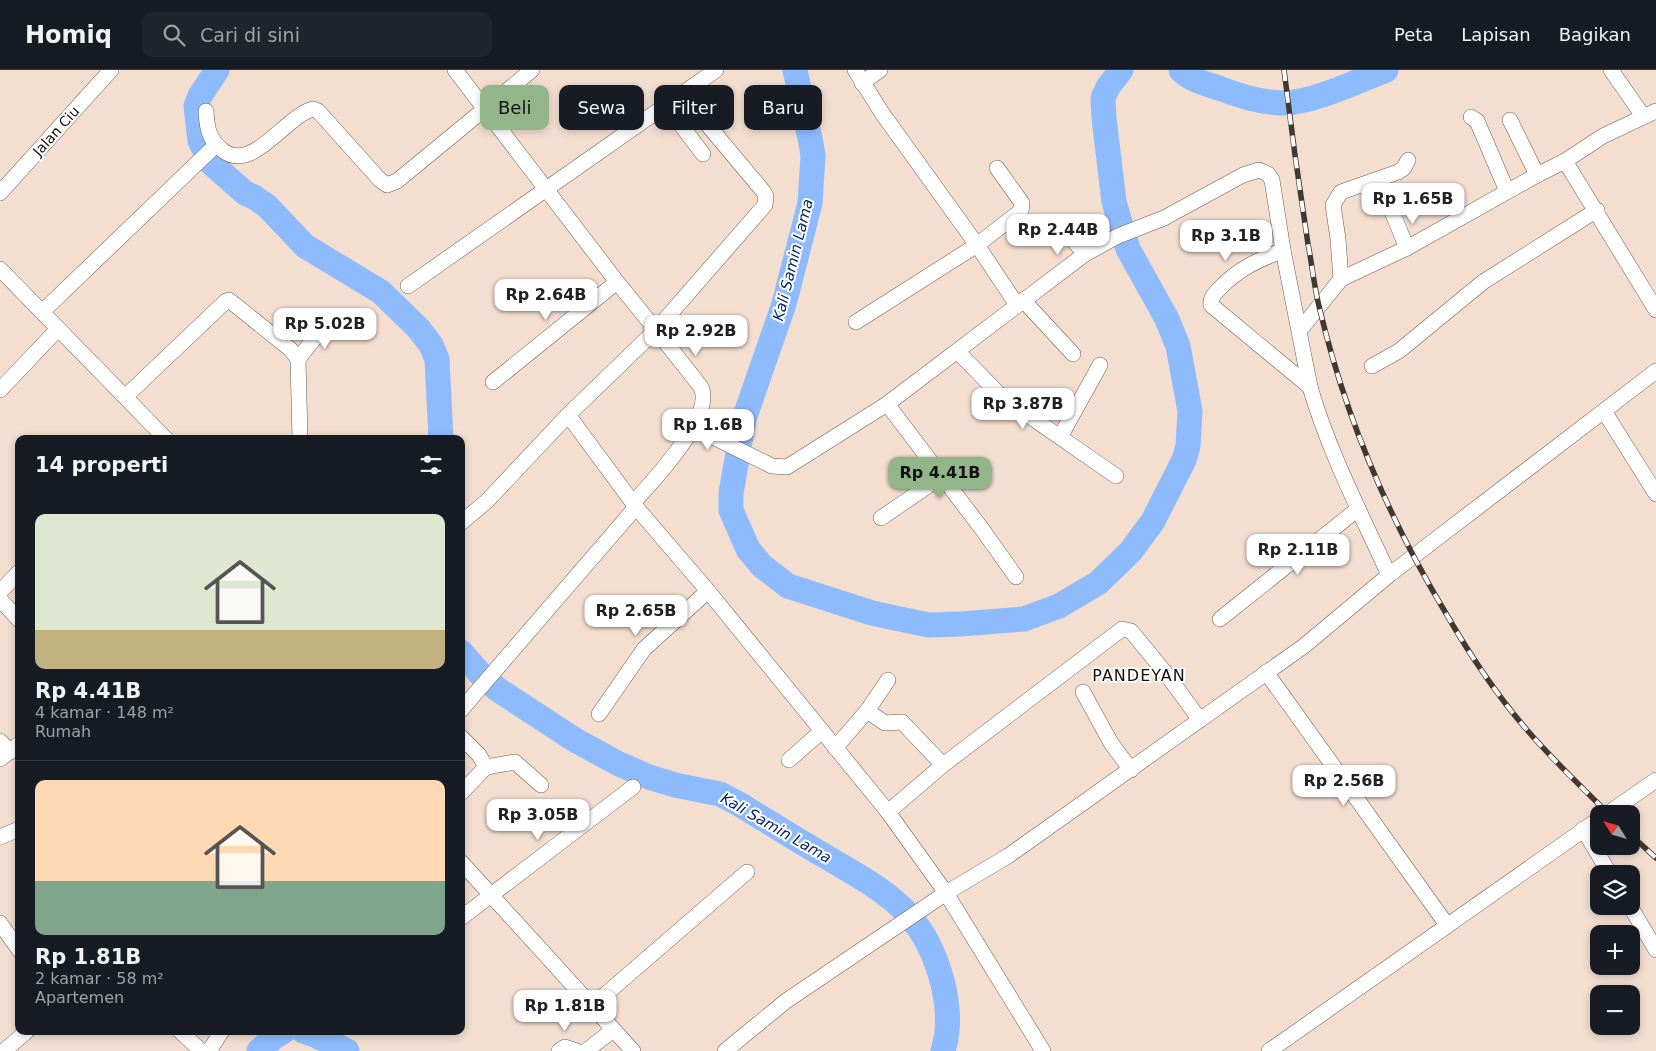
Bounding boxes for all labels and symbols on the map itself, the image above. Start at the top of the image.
street label: Jalan Ciu [29,103,82,160]
pin: Rp 1.65B [1361,182,1465,225]
water label: Kali Samin Lama [769,197,817,323]
pin: Rp 2.44B [1006,214,1110,256]
pin: Rp 3.1B [1180,220,1272,262]
pin: Rp 2.64B [494,278,598,321]
pin: Rp 5.02B [273,308,377,350]
pin: Rp 2.92B [644,314,748,357]
pin: Rp 3.87B [971,388,1075,430]
pin: Rp 1.6B [662,408,754,451]
pin: Rp 4.41B [888,456,992,499]
pin: Rp 2.11B [1246,534,1350,576]
pin: Rp 2.65B [584,594,688,637]
district label: PANDEYAN [1092,666,1186,685]
pin: Rp 2.56B [1292,764,1396,807]
water label: Kali Samin Lama [717,789,835,867]
pin: Rp 3.05B [486,798,590,841]
north arrow [1590,805,1640,855]
pin: Rp 1.81B [513,990,617,1032]

